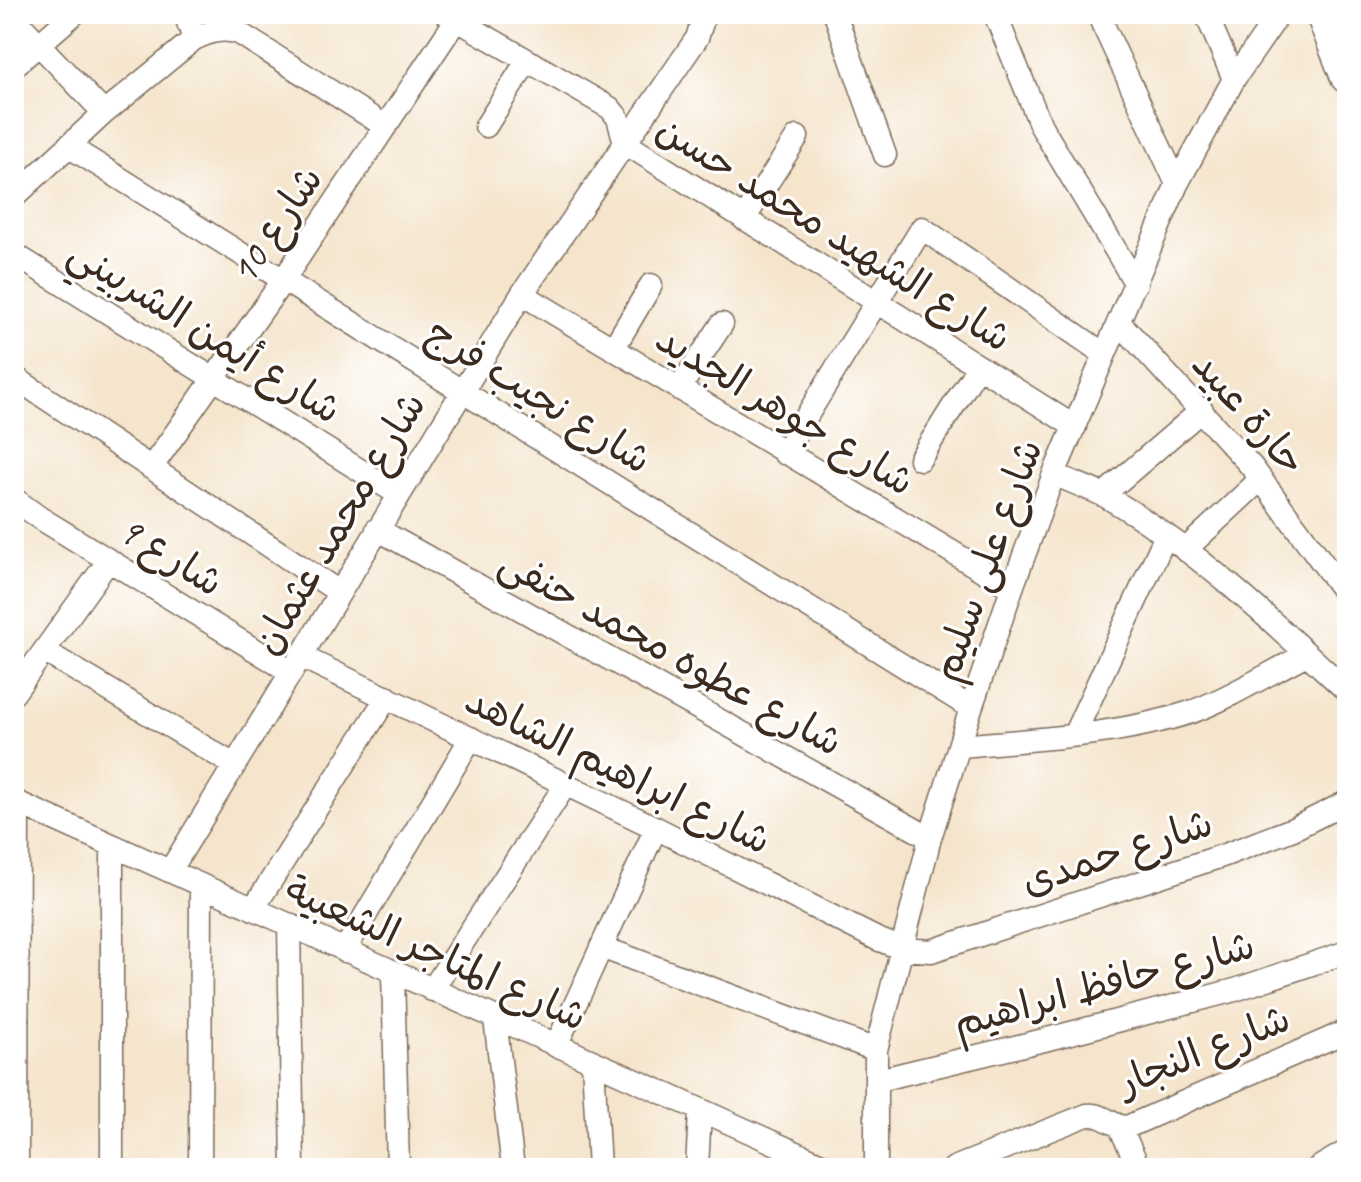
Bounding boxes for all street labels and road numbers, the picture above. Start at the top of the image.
street label: شارع الشهيد محمد حسن [646,103,1021,364]
street label: شارع 10 [218,156,335,295]
street label: شارع أيمن الشربيني [55,227,351,443]
street label: شارع نجيب فرج [416,307,661,487]
street label: شارع جوهر الجديد [646,313,923,509]
street label: حارة عبيد [1181,340,1317,486]
street label: شارع محمد عثمان [241,383,439,664]
street label: شارع على سليم [920,432,1059,690]
street label: شارع 9 [108,505,233,609]
street label: شارع عطوه محمد حنفى [490,537,851,769]
street label: شارع ابراهيم الشاهد [455,674,779,870]
street label: شارع حمدى [1015,798,1219,908]
street label: شارع المتاجر الشعبية [277,864,595,1044]
street label: شارع حافظ ابراهيم [948,920,1261,1053]
street label: شارع النجار [1108,993,1298,1110]

